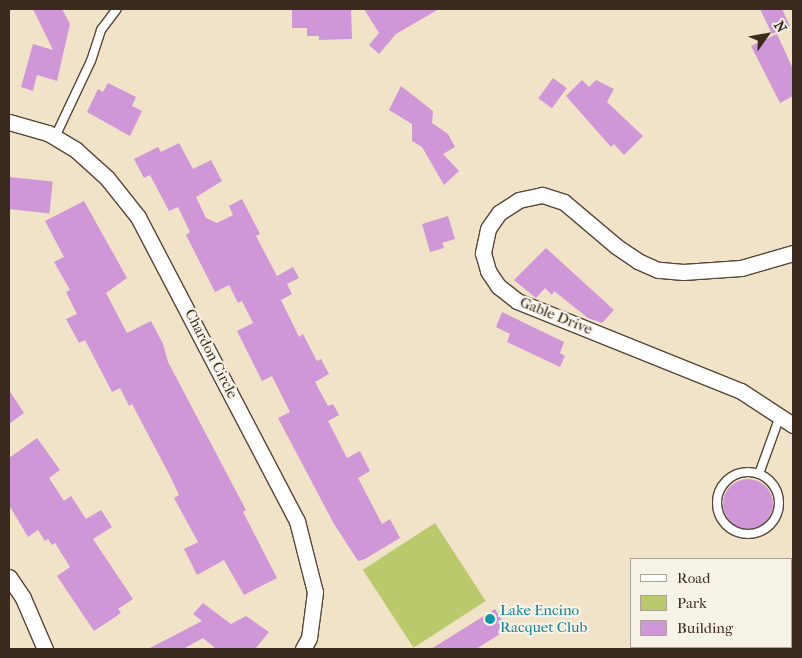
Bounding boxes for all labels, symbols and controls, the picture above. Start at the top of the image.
north arrow [742,10,792,60]
text: N [770,18,790,36]
street label: Gable Drive [517,293,595,339]
street label: Chardon Circle [181,306,241,402]
legend [630,558,792,648]
text: Road [677,569,710,587]
text: Park [677,594,707,612]
place label: Lake Encino Racquet Club [500,601,587,636]
marker: Lake Encino Racquet Club [484,613,496,625]
text: Building [677,619,733,637]

